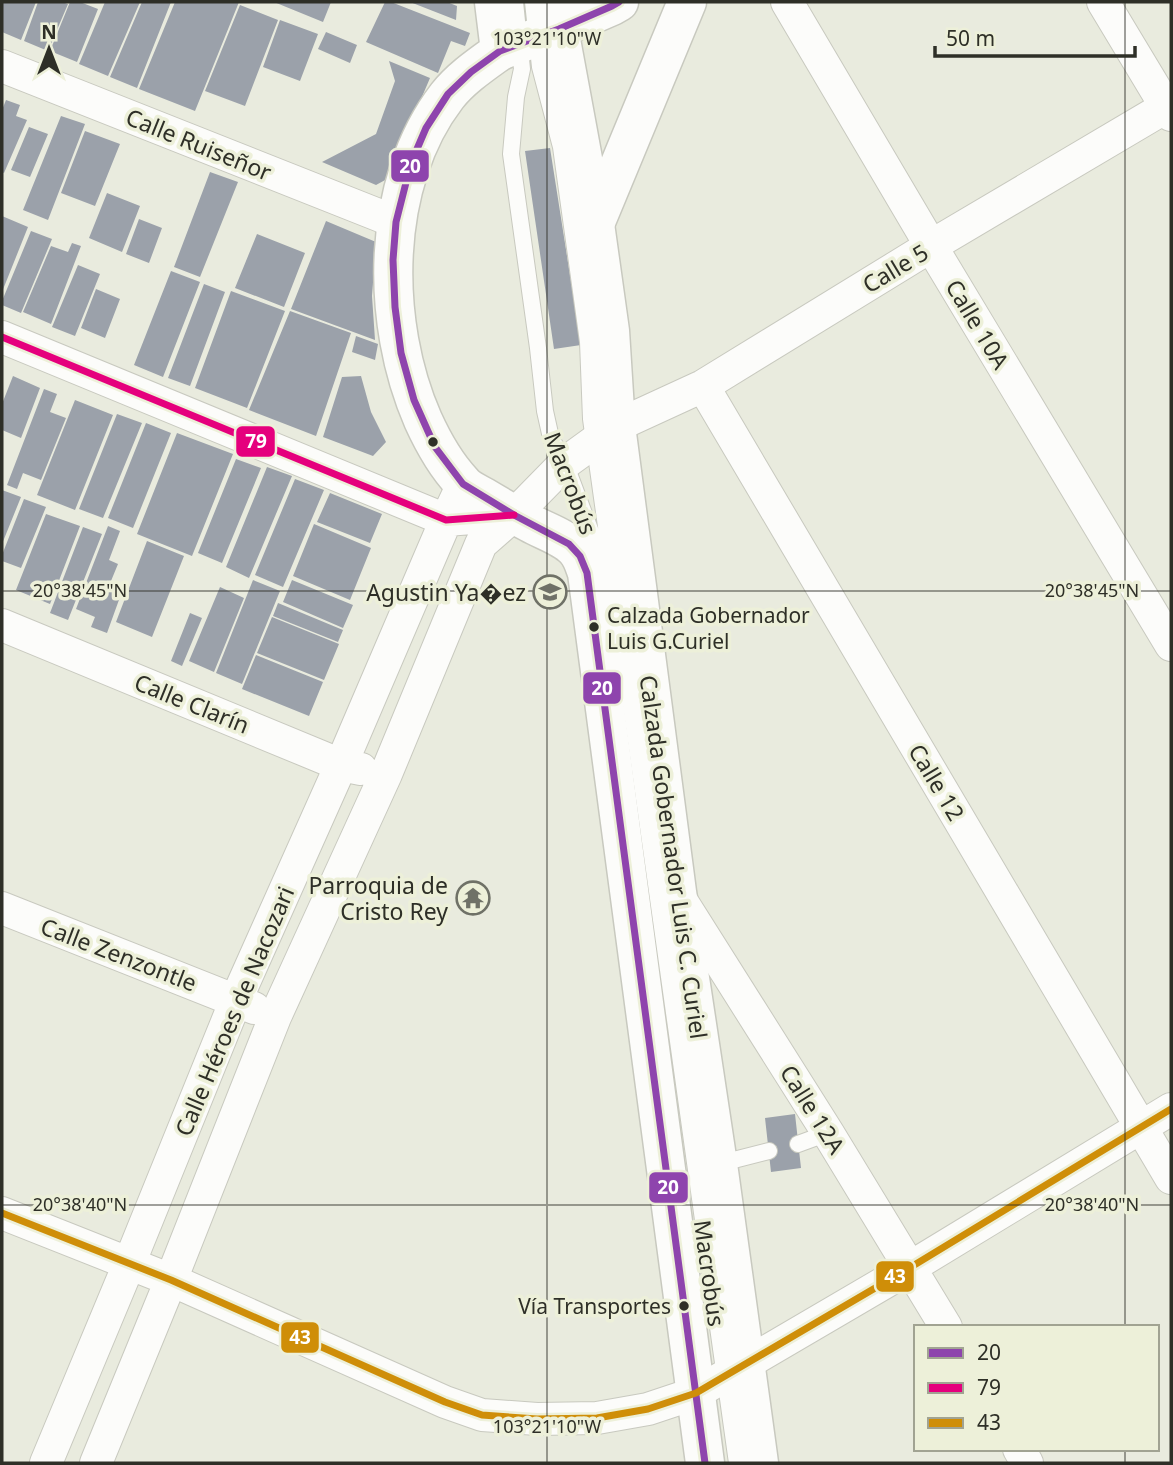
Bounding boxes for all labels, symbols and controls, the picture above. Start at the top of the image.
north arrow [14,14,84,84]
scale bar [935,14,1134,58]
text: N [41,19,57,45]
text: 50 m [946,24,995,52]
text: 103°21'10"W [493,26,601,50]
street label: Calle Ruiseñor [121,100,277,188]
line badge: 20 [390,149,430,183]
text: 20 [399,153,421,179]
street label: Calle 5 [856,236,934,300]
street label: Calle 10A [939,273,1017,375]
line badge: 79 [235,425,276,458]
street label: Macrobús [537,427,605,539]
text: 79 [245,428,267,454]
unlabelled marker [426,435,440,449]
school or university icon: Agustin Ya�ez [531,573,569,611]
place label: Agustin Ya�ez [366,576,526,608]
text: 20°38'45"N [33,578,127,602]
text: 20°38'45"N [1045,578,1139,602]
place label: Calzada Gobernador Luis G.Curiel [607,601,810,655]
marker: Calzada Gobernador Luis G.Curiel [587,620,601,634]
street label: Calle Clarín [130,665,254,741]
line badge: 20 [582,671,622,705]
street label: Calzada Gobernador Luis C. Curiel [633,673,715,1041]
text: 20 [591,675,613,701]
street label: Calle 12 [902,738,972,826]
place label: Parroquia de Cristo Rey [308,869,448,927]
temple icon: Parroquia de Cristo Rey [454,879,492,917]
street label: Calle Héroes de Nacozari [167,881,301,1141]
street label: Calle Zenzontle [36,910,202,998]
street label: Calle 12A [773,1058,853,1160]
line badge: 20 [648,1171,689,1204]
text: 20 [657,1174,679,1200]
text: 20°38'40"N [33,1192,127,1216]
text: 20°38'40"N [1045,1192,1139,1216]
street label: Macrobús [687,1218,733,1328]
line badge: 43 [875,1260,915,1293]
text: 43 [884,1263,906,1289]
place label: Vía Transportes [518,1292,671,1320]
marker: Vía Transportes [677,1299,691,1313]
line badge: 43 [280,1321,320,1354]
text: 43 [289,1324,311,1350]
legend [914,1325,1159,1451]
text: 20 [977,1338,1001,1366]
text: 79 [977,1373,1001,1401]
text: 43 [977,1408,1001,1436]
text: 103°21'10"W [493,1414,601,1438]

